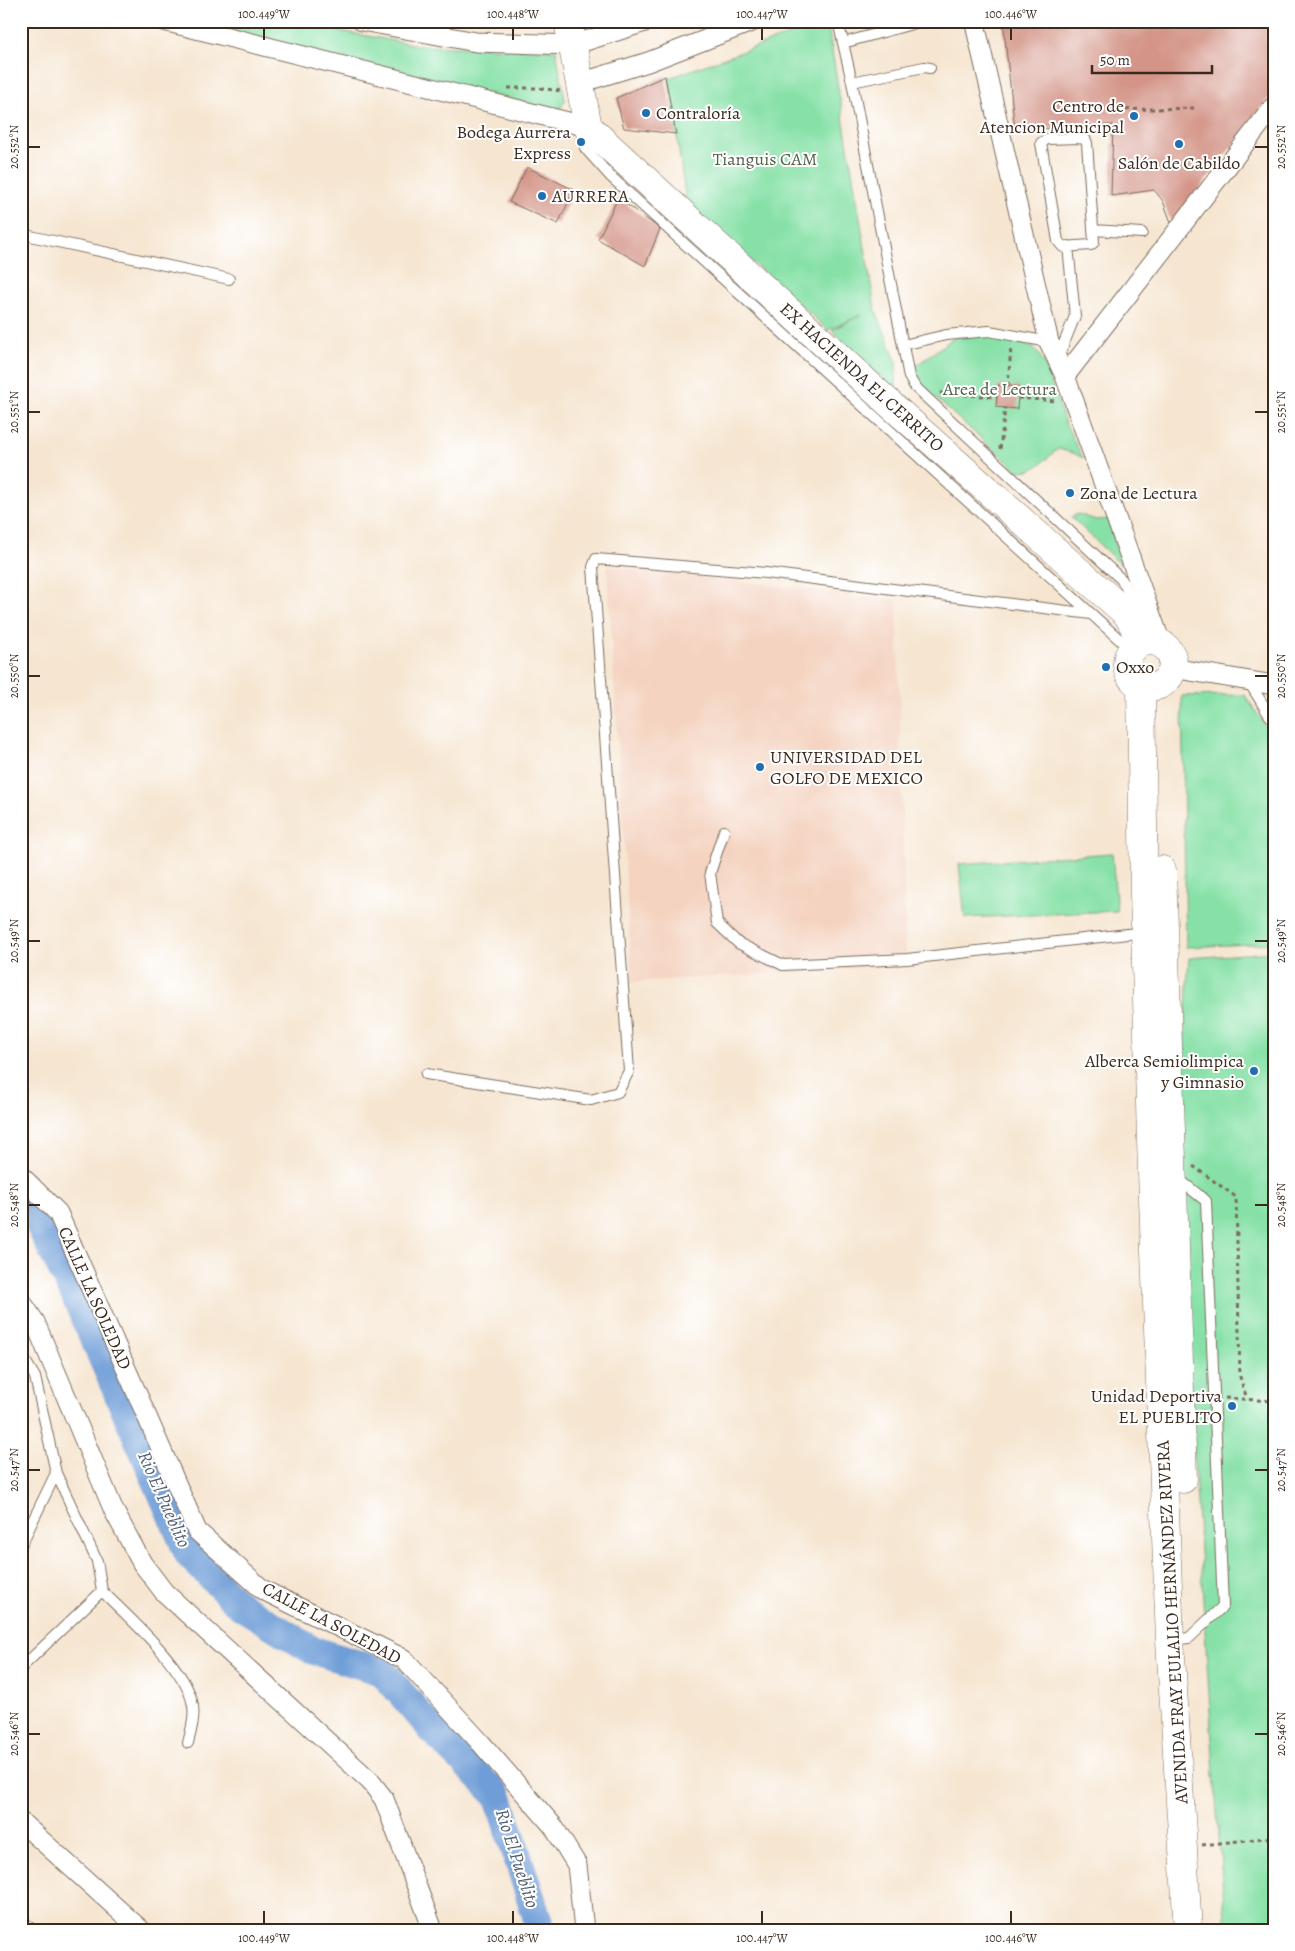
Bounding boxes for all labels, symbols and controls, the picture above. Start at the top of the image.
text: 100.449°W [238,6,291,22]
text: 100.448°W [487,6,540,22]
text: 100.447°W [736,6,788,22]
text: 100.446°W [985,6,1038,22]
scale bar [1092,42,1212,74]
text: 50 m [1100,50,1130,70]
place label: Centro de Atencion Municipal [979,94,1125,139]
place label: Contraloría [656,101,741,125]
marker: Contraloría [640,107,652,119]
marker: Centro de Atencion Municipal [1128,110,1140,122]
place label: Bodega Aurrera Express [457,120,572,165]
text: 20.552°N [6,125,22,169]
text: 20.552°N [1273,125,1289,169]
marker: Bodega Aurrera Express [575,136,587,148]
marker: Salón de Cabildo [1173,138,1185,150]
park label: Tianguis CAM [713,147,817,171]
place label: Salón de Cabildo [1118,151,1240,175]
place label: AURRERA [551,184,629,208]
marker: AURRERA [536,190,548,202]
street label: EX HACIENDA EL CERRITO [775,297,949,457]
park label: Area de Lectura [942,377,1057,401]
text: 20.551°N [6,390,22,433]
text: 20.551°N [1273,390,1289,433]
place label: Zona de Lectura [1080,481,1198,505]
marker: Zona de Lectura [1064,487,1076,499]
text: 20.550°N [6,653,22,698]
text: 20.550°N [1273,653,1289,698]
place label: Oxxo [1116,655,1154,679]
marker: Oxxo [1100,661,1112,673]
place label: UNIVERSIDAD DEL GOLFO DE MEXICO [770,745,923,790]
marker: UNIVERSIDAD DEL GOLFO DE MEXICO [754,761,766,773]
text: 20.549°N [6,919,22,963]
text: 20.549°N [1273,919,1289,963]
place label: Alberca Semiolimpica y Gimnasio [1084,1049,1245,1094]
marker: Alberca Semiolimpica y Gimnasio [1248,1065,1260,1077]
text: 20.548°N [6,1182,22,1227]
text: 20.548°N [1273,1182,1289,1227]
street label: CALLE LA SOLEDAD [53,1223,137,1373]
place label: Unidad Deportiva EL PUEBLITO [1091,1384,1223,1429]
marker: Unidad Deportiva EL PUEBLITO [1226,1400,1238,1412]
street label: AVENIDA FRAY EULALIO HERNÁNDEZ RIVERA [1150,1439,1194,1805]
water label: Rio El Pueblito [131,1447,197,1552]
text: 20.547°N [6,1448,22,1492]
text: 20.547°N [1273,1448,1289,1492]
street label: CALLE LA SOLEDAD [258,1576,406,1670]
text: 20.546°N [6,1712,22,1756]
text: 20.546°N [1273,1712,1289,1756]
water label: Rio El Pueblito [489,1805,545,1912]
text: 100.449°W [238,1930,291,1946]
text: 100.448°W [487,1930,540,1946]
text: 100.447°W [736,1930,788,1946]
text: 100.446°W [985,1930,1038,1946]

